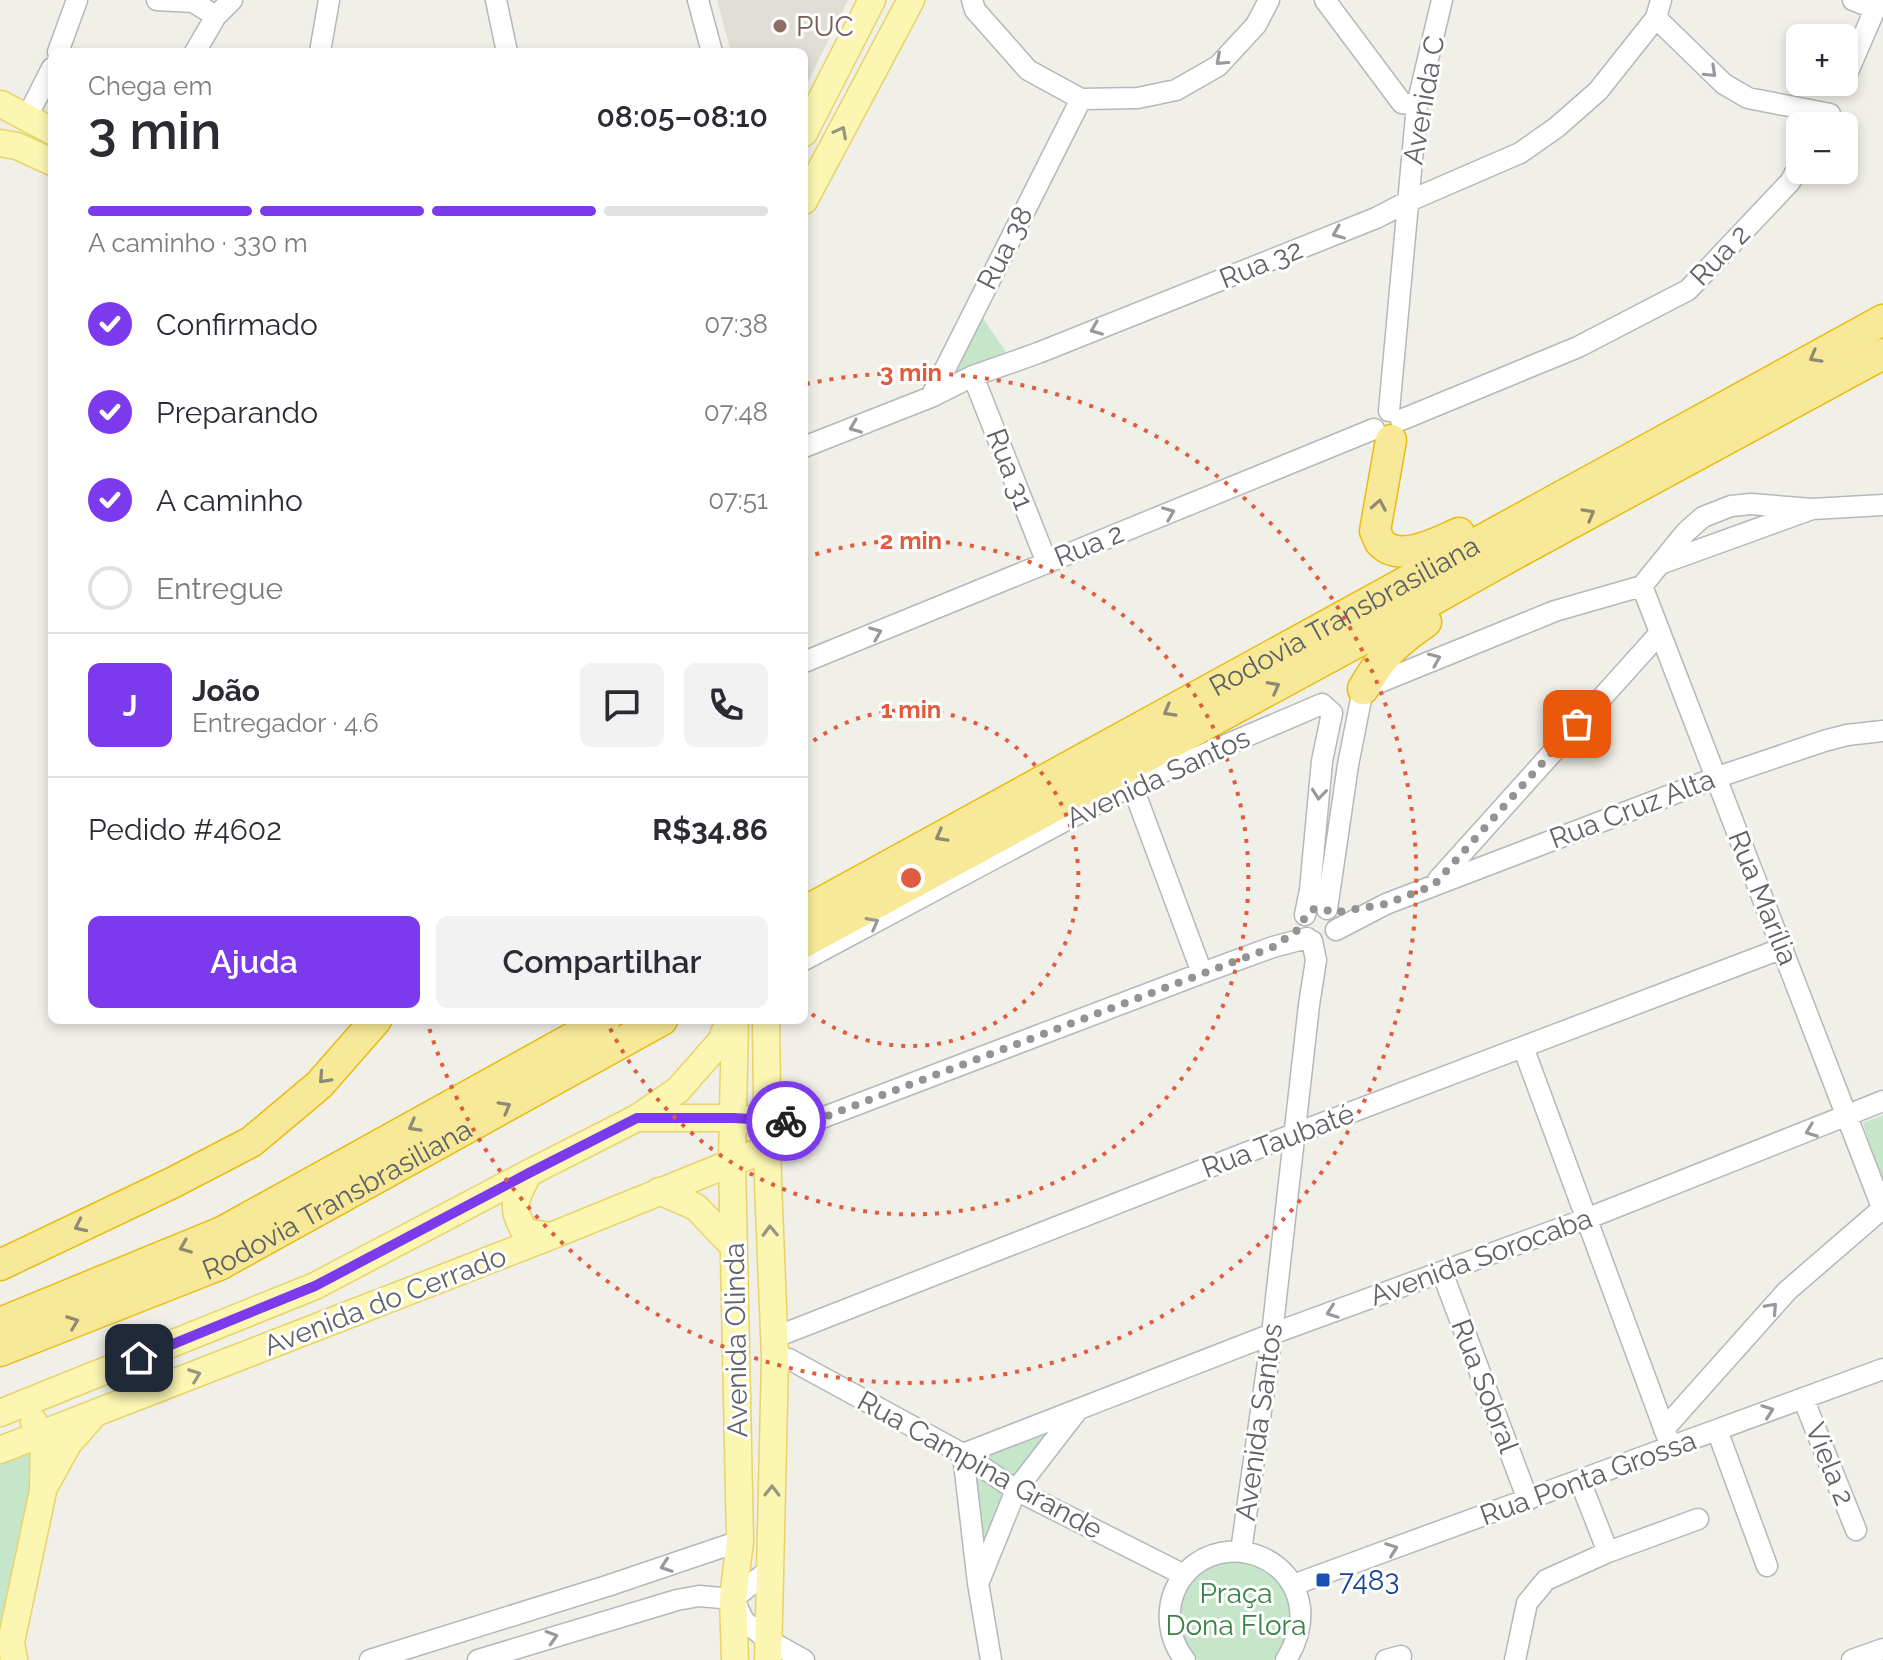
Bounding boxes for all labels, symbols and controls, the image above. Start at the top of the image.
place label: PUC [796,10,854,43]
marker: PUC [771,17,789,35]
map controls [1786,24,1858,184]
button: + [1786,24,1858,96]
street label: Avenida C [1396,33,1452,167]
one-way arrow [1216,51,1230,66]
one-way arrow [1702,63,1716,78]
text: Chega em [88,71,212,101]
text: 08:05–08:10 [596,99,768,134]
text: 3 min [88,100,221,161]
button: − [1786,112,1858,184]
one-way arrow [831,125,846,140]
street label: Rua 38 [970,201,1040,295]
street label: Rua 2 [1683,218,1757,292]
one-way arrow [1332,223,1346,240]
text: A caminho · 330 m [88,228,308,258]
street label: Rua 32 [1215,232,1307,296]
icon: check [88,302,132,346]
text: Confirmado [156,307,318,342]
text: 07:38 [704,309,768,339]
one-way arrow [1090,320,1104,336]
one-way arrow [1809,347,1823,363]
text: 3 min [880,358,942,387]
icon: check [88,390,132,434]
text: Preparando [156,395,318,430]
text: 07:48 [704,397,768,427]
one-way arrow [849,417,863,434]
street label: Rua 31 [980,424,1040,514]
icon: check [88,478,132,522]
text: A caminho [156,483,303,518]
text: 07:51 [708,485,768,515]
one-way arrow [1370,498,1387,512]
one-way arrow [1161,506,1175,523]
one-way arrow [1580,508,1595,523]
street label: Rua 2 [1050,516,1128,574]
text: 2 min [880,526,942,555]
street label: Rodovia Transbrasiliana [1203,528,1485,703]
text: Entregue [156,571,283,606]
one-way arrow [868,626,882,642]
one-way arrow [1427,652,1441,668]
button: chat [580,663,664,747]
button: phone [684,663,768,747]
text: João [192,673,260,708]
one-way arrow [1265,682,1280,697]
text: J [123,688,137,723]
pin [1543,690,1611,758]
text: 1 min [881,695,941,724]
one-way arrow [1163,702,1178,717]
icon: bag [1555,702,1599,746]
text: Entregador · 4.6 [192,708,379,738]
street label: Avenida Santos [1061,721,1255,835]
street label: Rua Cruz Alta [1545,762,1719,856]
one-way arrow [1310,788,1327,801]
text: Pedido #4602 [88,812,282,847]
text: R$34.86 [652,812,768,847]
one-way arrow [936,826,950,842]
street label: Rua Marília [1721,826,1805,970]
centre of rings [897,864,925,892]
button: Ajuda [88,916,420,1008]
button: Compartilhar [436,916,768,1008]
one-way arrow [864,917,878,933]
one-way arrow [318,1069,333,1083]
courier [746,1081,826,1161]
street label: Rua Taubaté [1197,1097,1359,1185]
icon: bike [764,1099,808,1143]
one-way arrow [496,1101,511,1117]
street label: Rodovia Transbrasiliana [197,1112,477,1286]
one-way arrow [408,1116,422,1131]
one-way arrow [1805,1121,1819,1138]
street label: Avenida Sorocaba [1365,1201,1597,1313]
one-way arrow [73,1216,88,1232]
one-way arrow [761,1224,778,1237]
one-way arrow [179,1238,193,1254]
street label: Avenida do Cerrado [259,1240,511,1362]
street label: Avenida Olinda [718,1242,754,1438]
one-way arrow [1326,1302,1340,1319]
one-way arrow [1762,1302,1776,1317]
street label: Rua Sobral [1444,1314,1526,1458]
one-way arrow [65,1315,79,1332]
street label: Avenida Santos [1229,1321,1289,1523]
pin [105,1324,173,1392]
icon: home [117,1336,161,1380]
one-way arrow [187,1368,201,1385]
street label: Rua Campina Grande [852,1384,1108,1546]
one-way arrow [1760,1405,1774,1421]
street label: Viela 2 [1799,1418,1861,1510]
street label: Rua Ponta Grossa [1476,1424,1700,1532]
one-way arrow [763,1484,780,1497]
one-way arrow [1385,1543,1399,1559]
one-way arrow [660,1556,674,1572]
place label: 7483 [1339,1564,1399,1597]
marker: 7483 [1314,1571,1332,1589]
park label: Praça Dona Flora [1165,1577,1307,1642]
one-way arrow [545,1630,559,1646]

